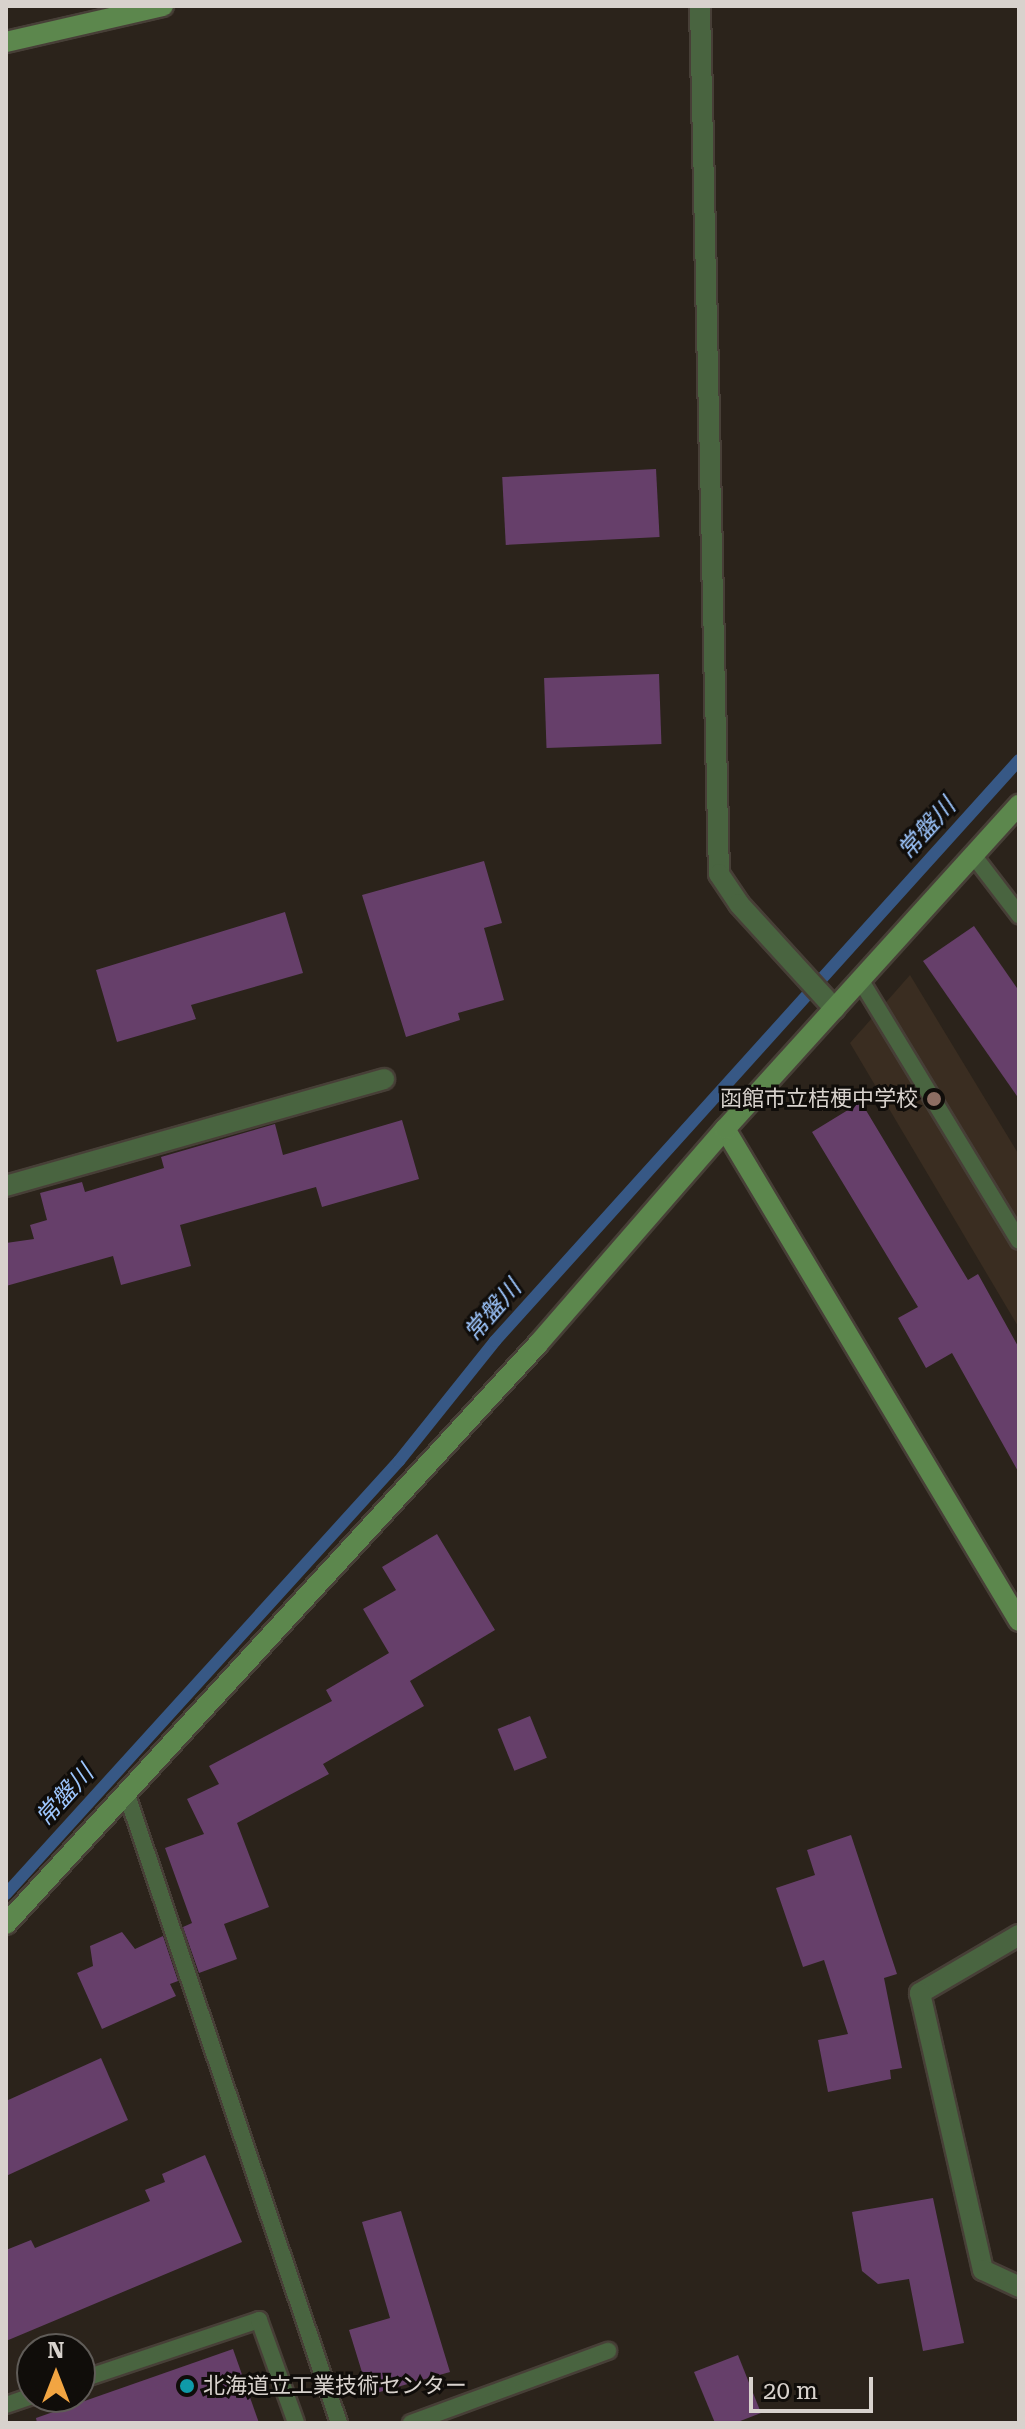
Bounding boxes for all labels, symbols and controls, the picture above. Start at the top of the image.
water label: 常盤川 [892,793,962,865]
place label: 函館市立桔梗中学校 [720,1086,918,1112]
marker: 函館市立桔梗中学校 [925,1090,943,1108]
water label: 常盤川 [459,1274,527,1348]
water label: 常盤川 [30,1760,100,1832]
north arrow [16,2333,96,2413]
text: N [48,2338,64,2363]
scale bar [753,2361,877,2411]
place label: 北海道立工業技術センター [203,2373,467,2399]
marker: 北海道立工業技術センター [178,2377,196,2395]
text: 20 m [763,2377,818,2405]

